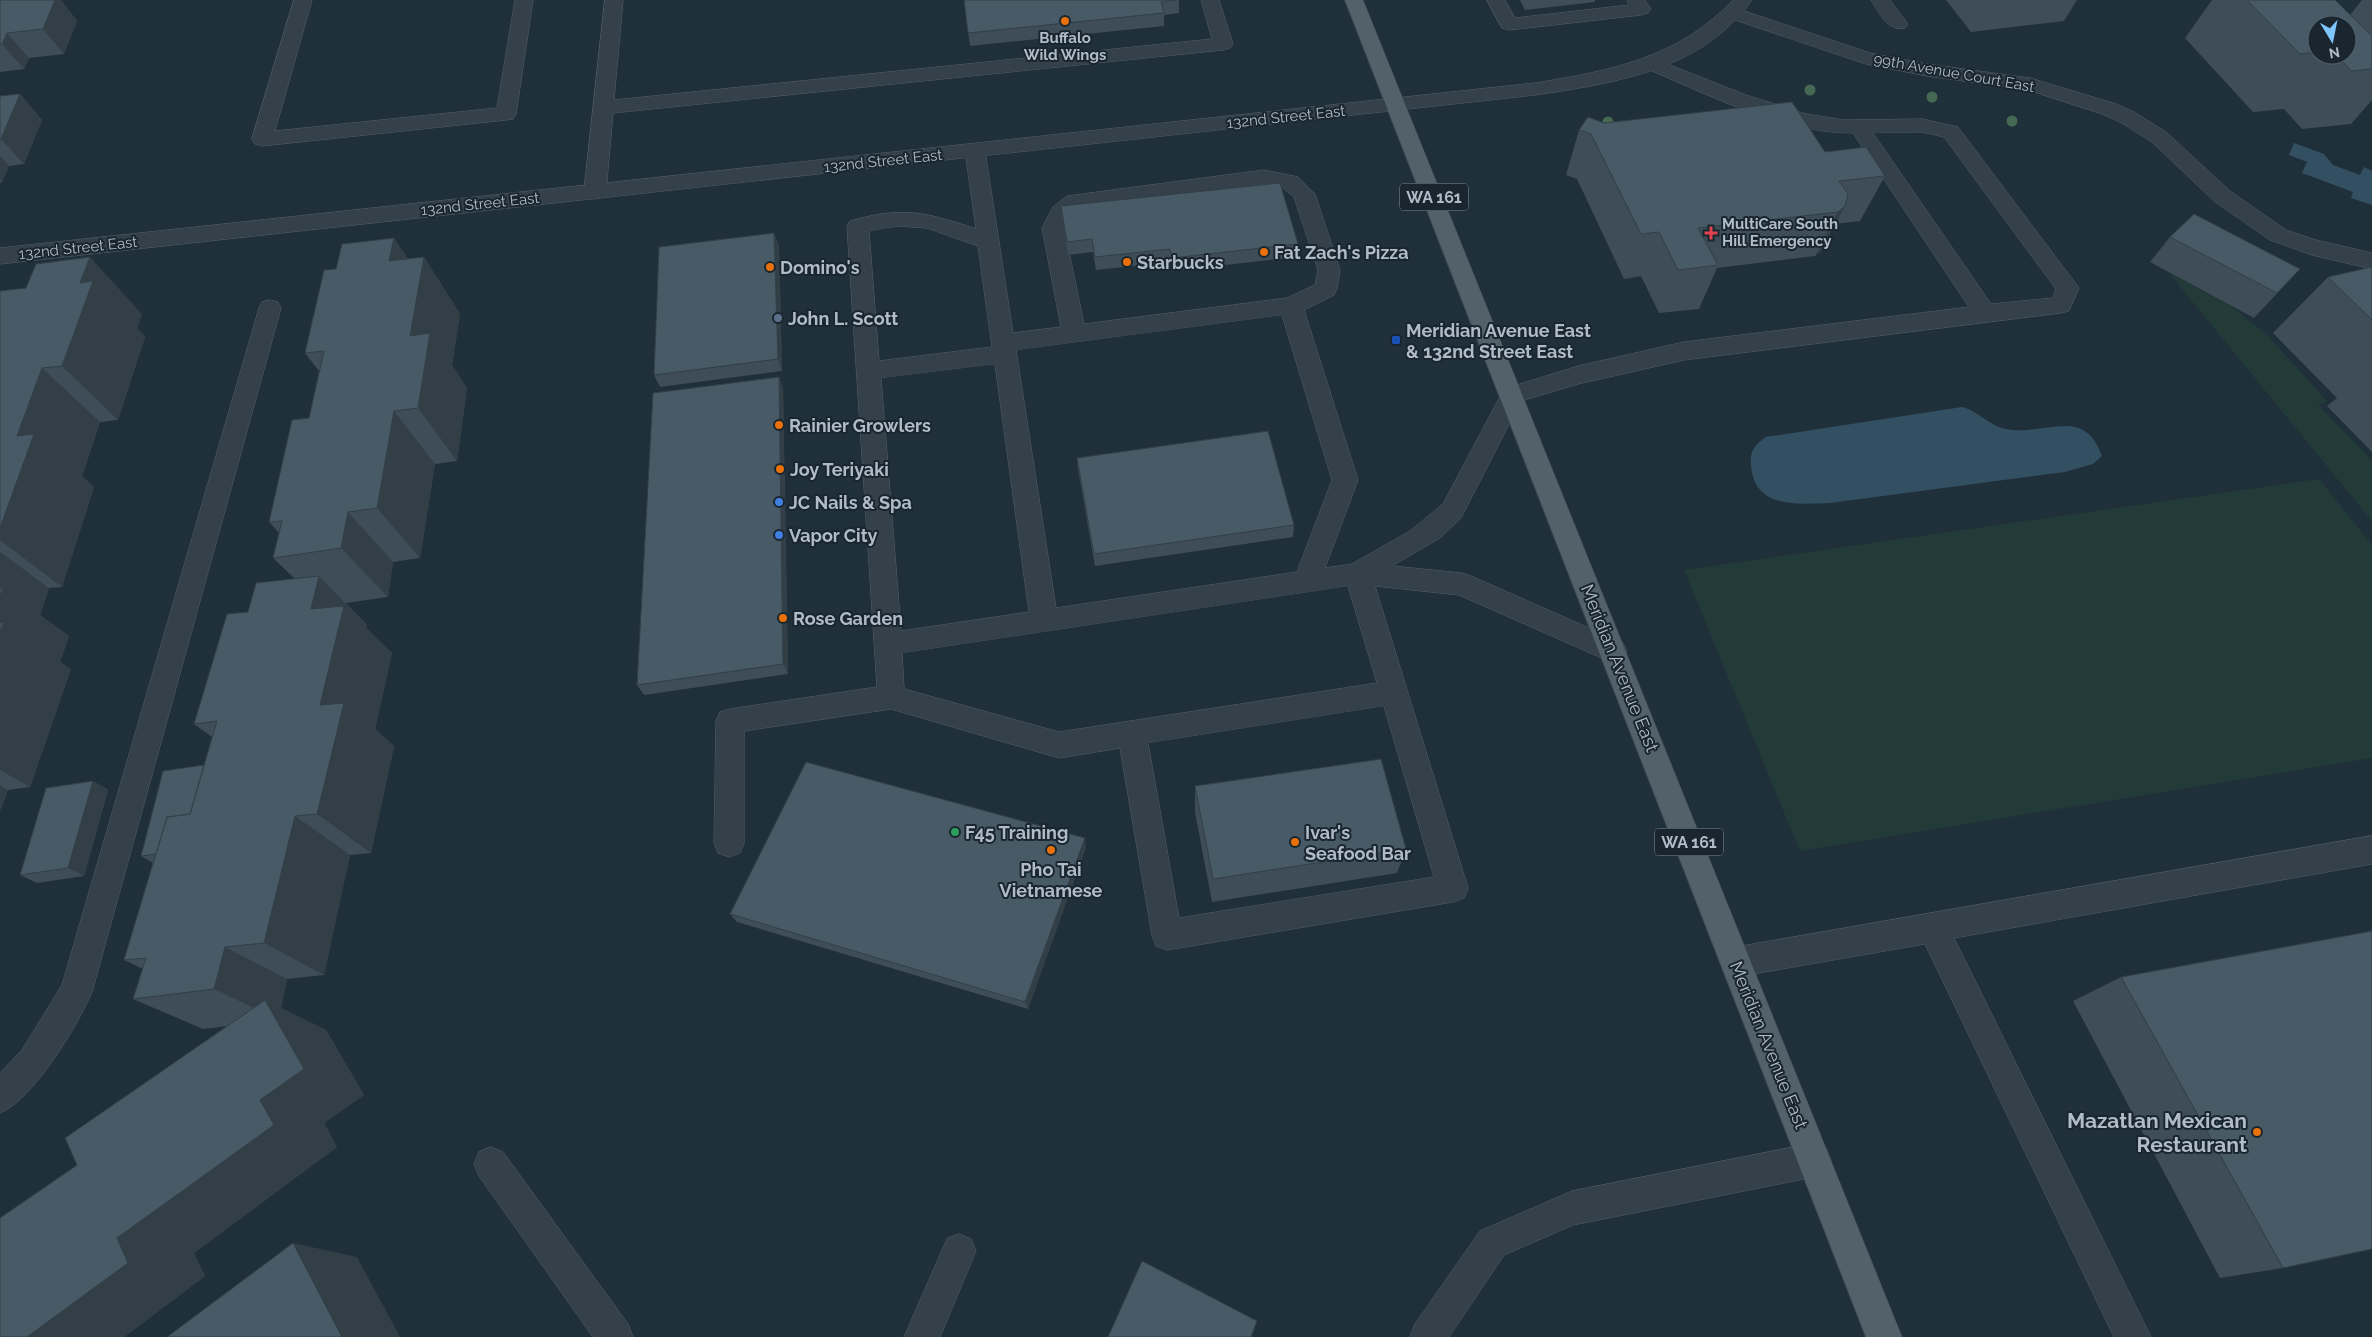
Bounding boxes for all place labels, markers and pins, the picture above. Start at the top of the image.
marker: Buffalo Wild Wings [1059,15,1071,27]
place label: Buffalo Wild Wings [1024,29,1106,64]
place label: MultiCare South Hill Emergency [1722,215,1838,250]
marker: MultiCare South Hill Emergency [1704,226,1718,240]
place label: Fat Zach's Pizza [1274,242,1409,263]
marker: Fat Zach's Pizza [1258,246,1270,258]
place label: Starbucks [1137,252,1224,273]
marker: Starbucks [1121,256,1133,268]
place label: Domino's [780,257,860,278]
marker: Domino's [764,261,776,273]
place label: John L. Scott [788,308,898,329]
marker: John L. Scott [772,312,784,324]
place label: Meridian Avenue East & 132nd Street East [1406,320,1591,362]
marker: Meridian Avenue East & 132nd Street East [1390,334,1402,346]
place label: Rainier Growlers [789,415,931,436]
marker: Rainier Growlers [773,419,785,431]
place label: Joy Teriyaki [790,459,889,480]
marker: Joy Teriyaki [774,463,786,475]
place label: JC Nails & Spa [789,492,912,513]
marker: JC Nails & Spa [773,496,785,508]
place label: Vapor City [789,525,877,546]
marker: Vapor City [773,529,785,541]
place label: Rose Garden [793,608,903,629]
marker: Rose Garden [777,612,789,624]
place label: F45 Training [965,822,1068,843]
place label: Ivar's Seafood Bar [1305,822,1411,864]
marker: F45 Training [949,826,961,838]
marker: Ivar's Seafood Bar [1289,836,1301,848]
marker: Pho Tai Vietnamese [1045,844,1057,856]
place label: Pho Tai Vietnamese [1000,859,1103,901]
place label: Mazatlan Mexican Restaurant [2067,1108,2247,1157]
marker: Mazatlan Mexican Restaurant [2251,1126,2263,1138]

